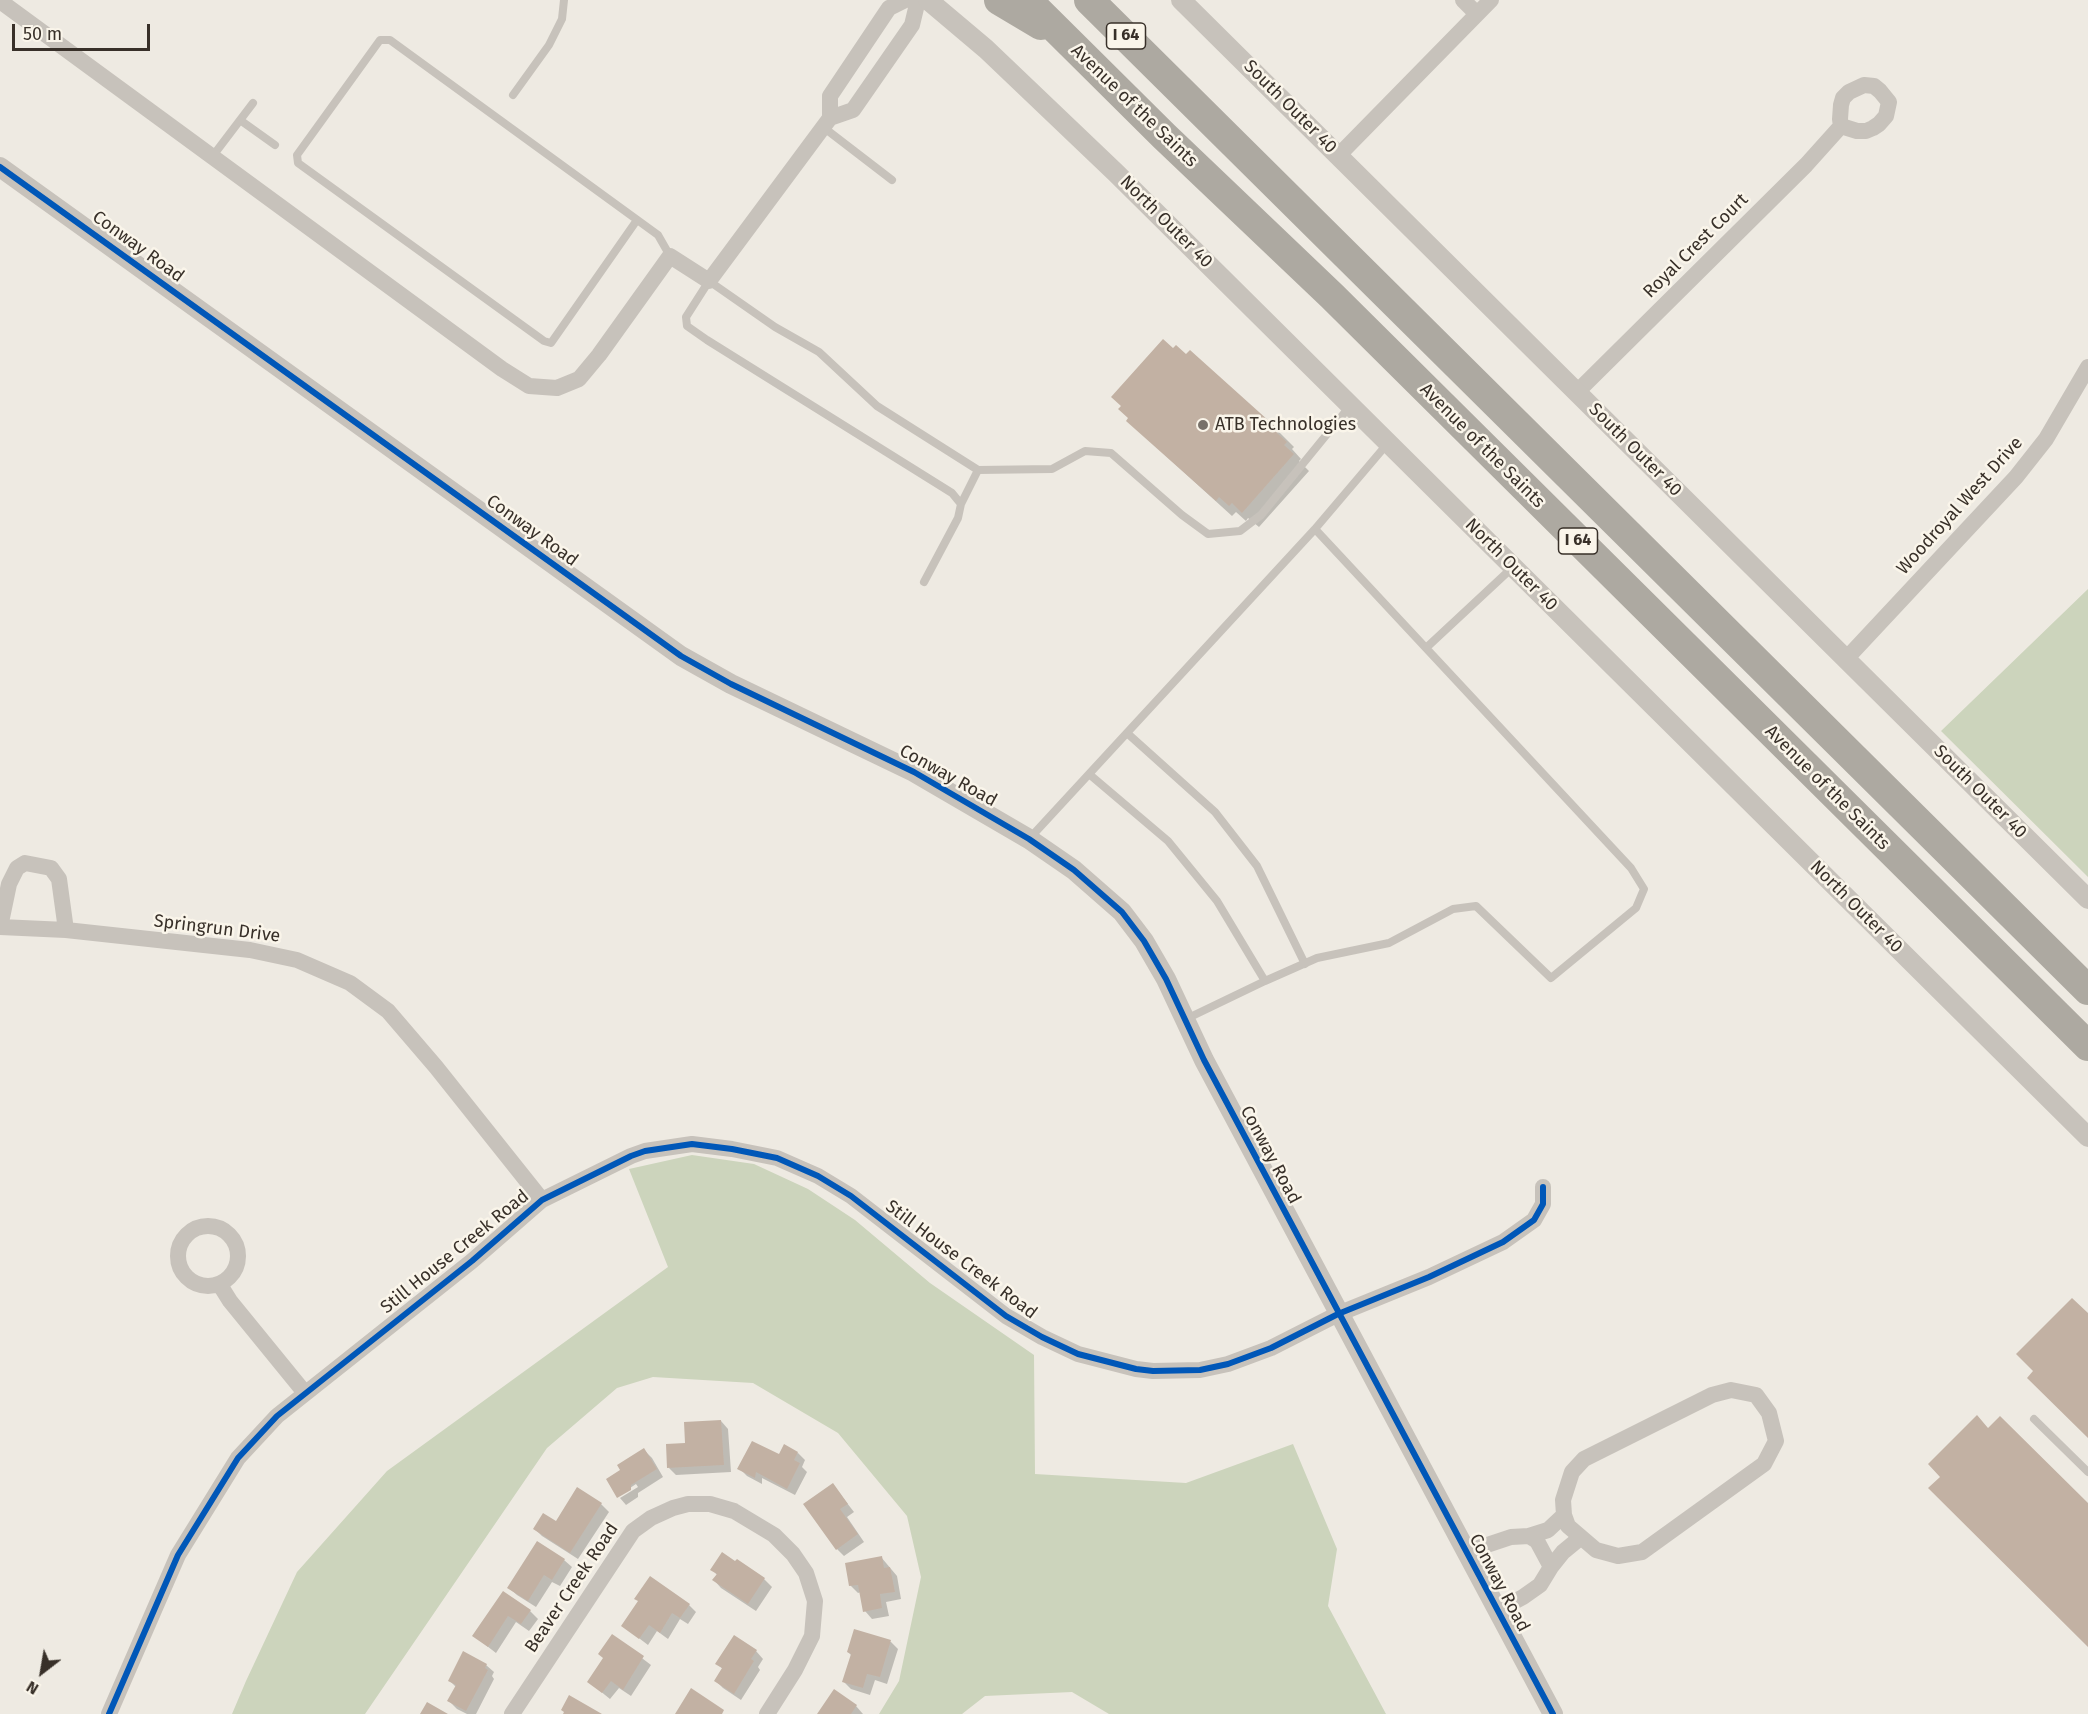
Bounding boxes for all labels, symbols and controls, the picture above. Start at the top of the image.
scale bar [15,12,153,50]
text: 50 m [23,23,62,45]
road number: I 64 [1106,23,1146,49]
street label: Avenue of the Saints [1066,40,1202,172]
street label: South Outer 40 [1239,56,1341,158]
street label: North Outer 40 [1115,171,1217,273]
street label: Royal Crest Court [1639,189,1753,303]
street label: Conway Road [88,206,188,288]
street label: Avenue of the Saints [1415,379,1549,513]
street label: South Outer 40 [1584,399,1686,501]
place label: ATB Technologies [1215,414,1356,436]
marker: ATB Technologies [1196,418,1210,432]
street label: Woodroyal West Drive [1892,433,2028,579]
street label: Conway Road [482,490,582,572]
street label: North Outer 40 [1460,514,1562,616]
road number: I 64 [1558,528,1598,554]
street label: Avenue of the Saints [1760,721,1894,855]
street label: Conway Road [895,740,1001,812]
street label: South Outer 40 [1929,741,2031,843]
street label: North Outer 40 [1805,856,1907,958]
street label: Springrun Drive [152,911,282,947]
street label: Conway Road [1235,1102,1305,1208]
street label: Still House Creek Road [377,1186,533,1318]
street label: Still House Creek Road [881,1196,1041,1324]
street label: Beaver Creek Road [521,1519,623,1657]
street label: Conway Road [1464,1530,1534,1636]
north arrow [12,1642,72,1702]
text: N [23,1677,42,1699]

